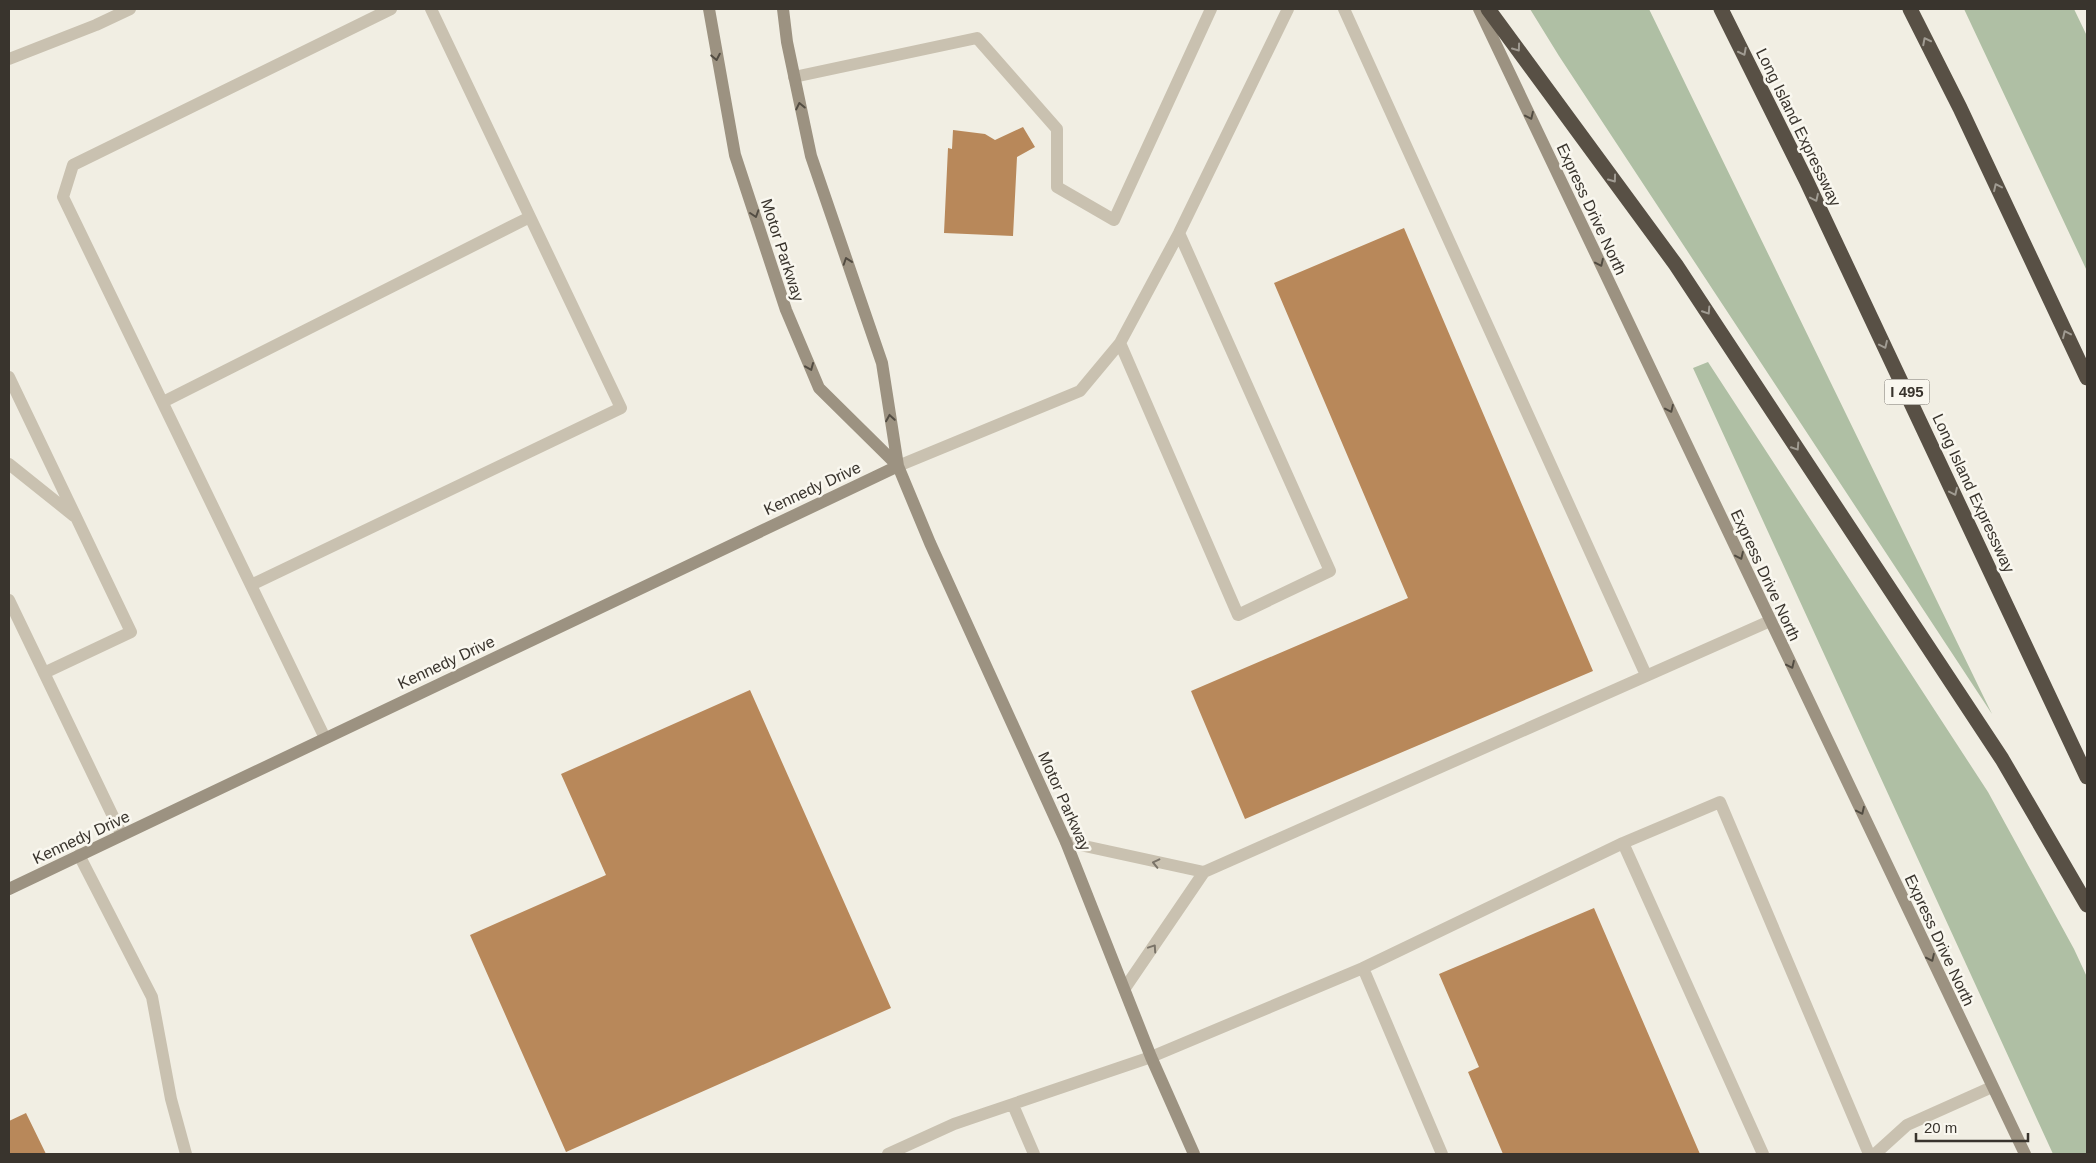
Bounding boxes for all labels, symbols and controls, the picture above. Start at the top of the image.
one-way arrow [1922,37,1932,46]
one-way arrow [1511,42,1520,52]
street label: Long Island Expressway [1753,46,1844,209]
one-way arrow [1737,47,1747,56]
one-way arrow [711,52,721,61]
one-way arrow [795,102,806,110]
one-way arrow [1524,111,1534,120]
street label: Express Drive North [1554,141,1630,278]
one-way arrow [1607,173,1616,183]
one-way arrow [1993,183,2003,192]
one-way arrow [1809,193,1819,202]
street label: Motor Parkway [758,197,807,304]
one-way arrow [749,210,759,218]
one-way arrow [843,258,853,266]
one-way arrow [1594,258,1604,267]
one-way arrow [1701,306,1710,315]
one-way arrow [2062,330,2073,339]
one-way arrow [1878,340,1889,349]
one-way arrow [804,362,814,371]
road number: I 495 [1884,380,1930,404]
one-way arrow [1663,404,1674,413]
street label: Long Island Expressway [1929,411,2018,575]
one-way arrow [885,413,896,421]
one-way arrow [1790,442,1800,451]
street label: Kennedy Drive [761,459,863,518]
one-way arrow [1947,487,1958,496]
street label: Express Drive North [1728,507,1804,644]
one-way arrow [1733,551,1744,560]
street label: Kennedy Drive [395,633,497,692]
one-way arrow [1785,659,1795,668]
street label: Motor Parkway [1035,749,1094,853]
one-way arrow [1855,806,1865,815]
street label: Kennedy Drive [30,808,132,867]
one-way arrow [1152,858,1161,869]
street label: Express Drive North [1902,872,1978,1009]
one-way arrow [1147,944,1156,954]
one-way arrow [1925,953,1935,962]
scale bar [1916,1110,2028,1142]
text: 20 m [1924,1119,1957,1136]

